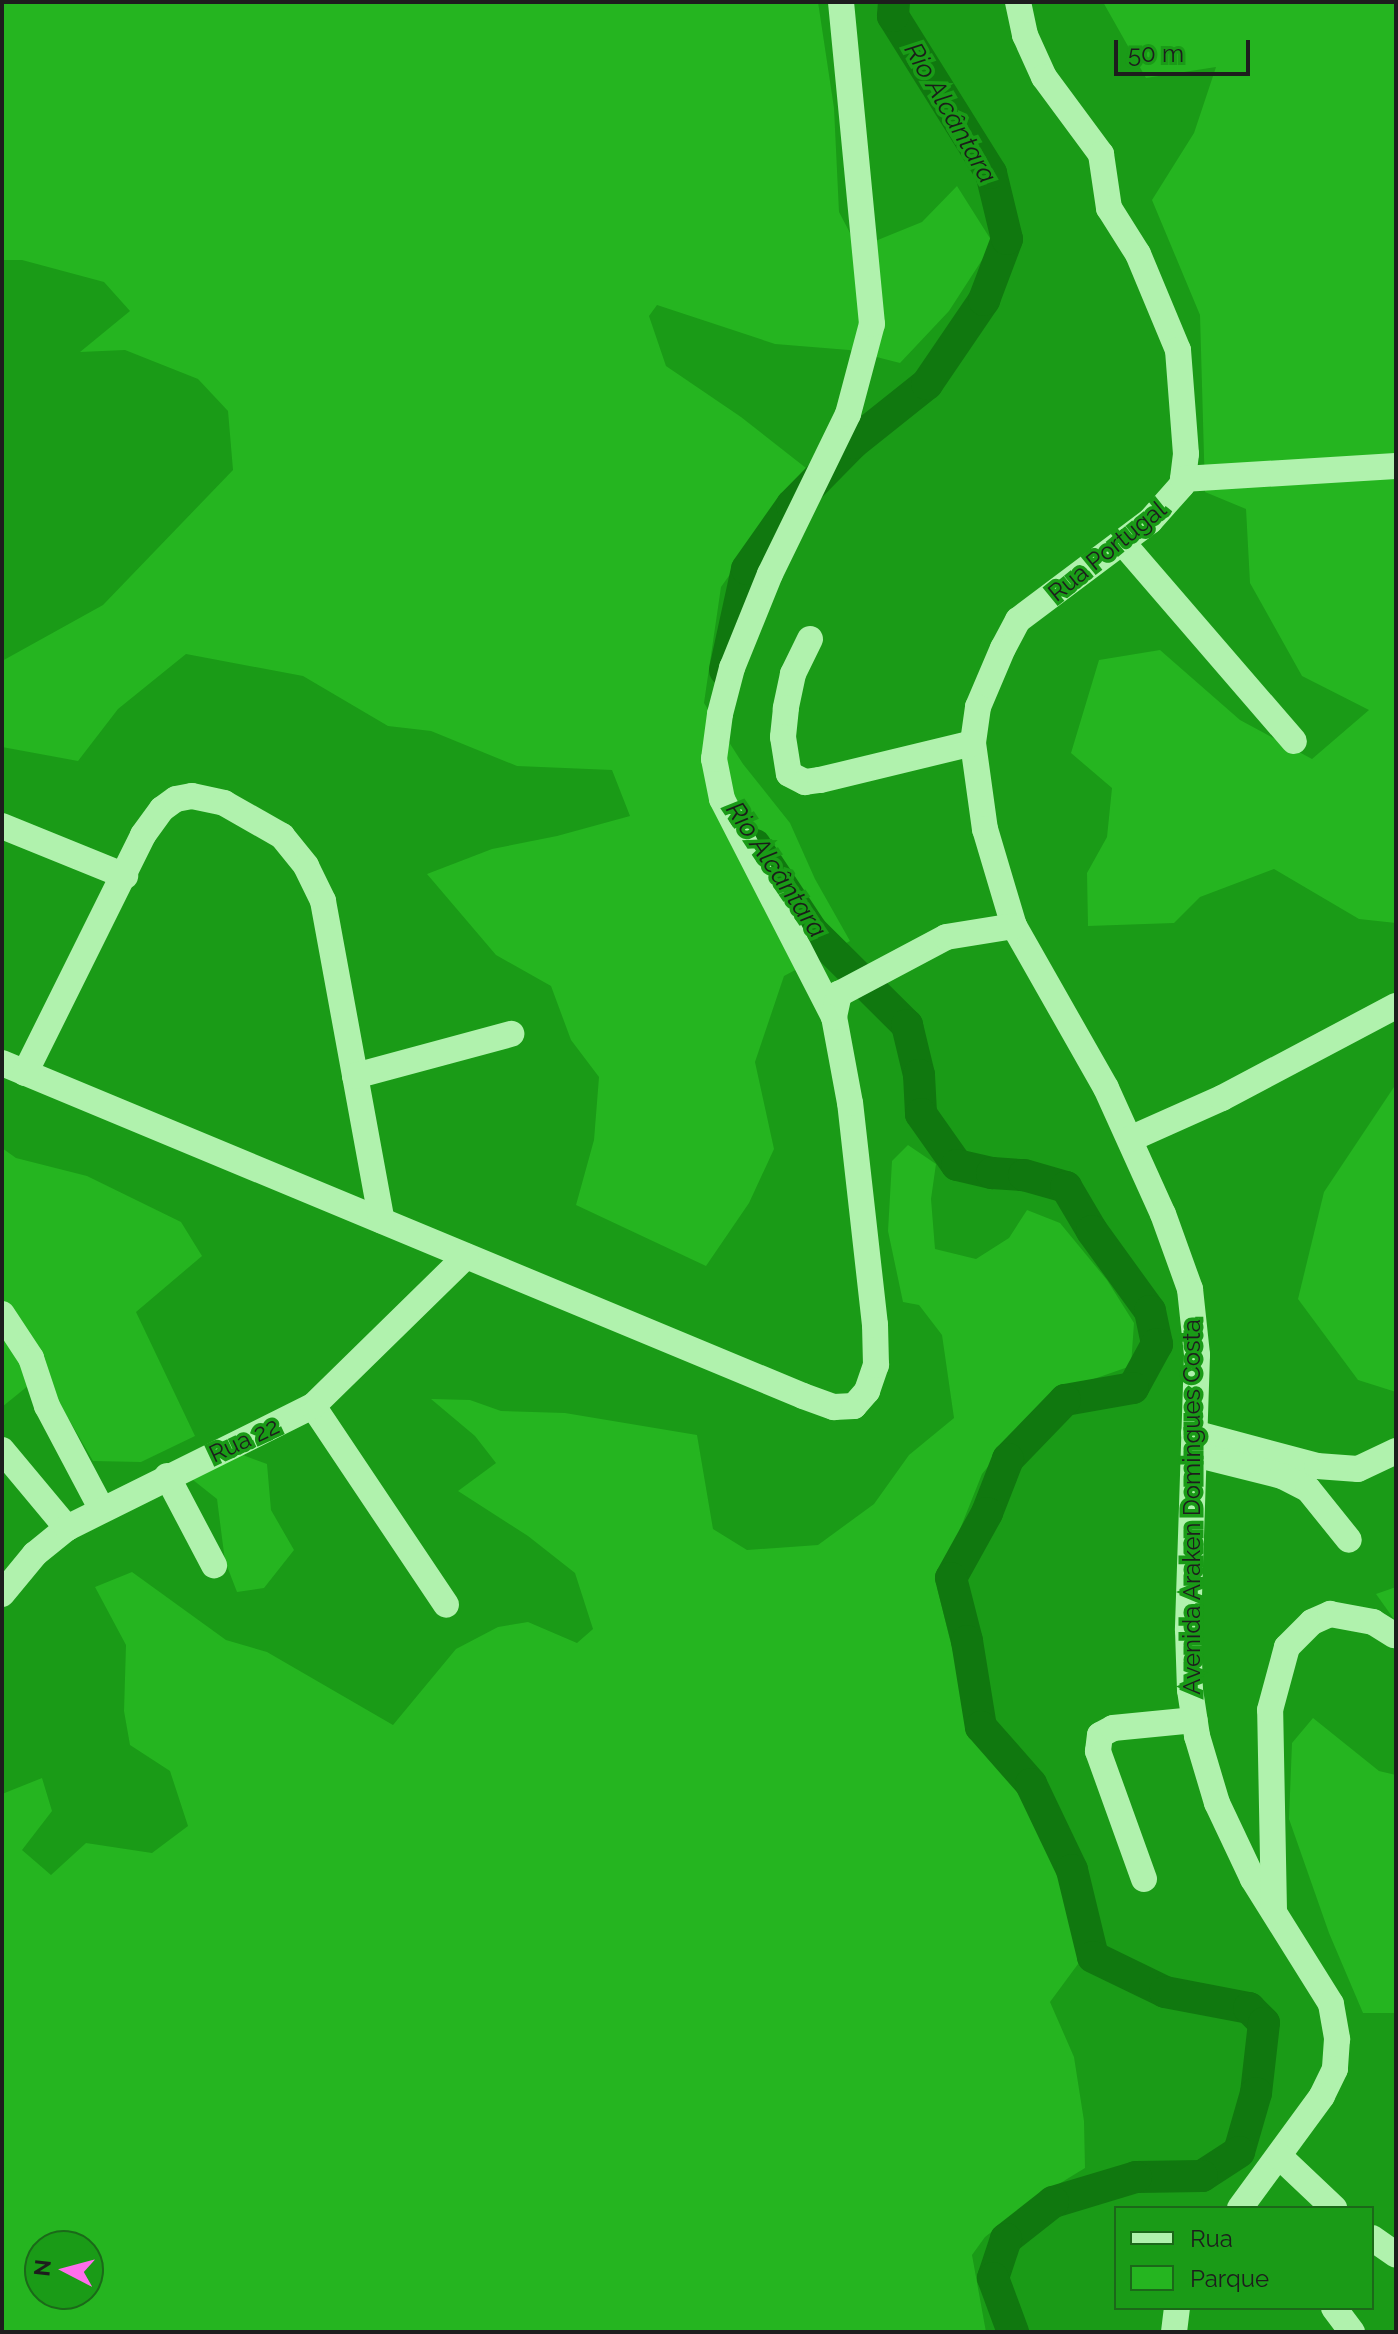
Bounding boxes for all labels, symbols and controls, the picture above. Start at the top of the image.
scale bar [1118,24,1254,74]
water label: Rio Alcântara [897,37,1003,189]
text: 50 m [1128,39,1184,68]
street label: Rua Portugal [1042,495,1172,607]
water label: Rio Alcântara [719,796,833,944]
street label: Avenida Araken Domingues Costa [1178,1319,1206,1695]
street label: Rua 22 [204,1411,284,1469]
legend [1114,2206,1374,2310]
text: Rua [1190,2224,1233,2253]
north arrow [24,2230,104,2310]
text: N [28,2258,56,2277]
text: Parque [1190,2264,1269,2293]

